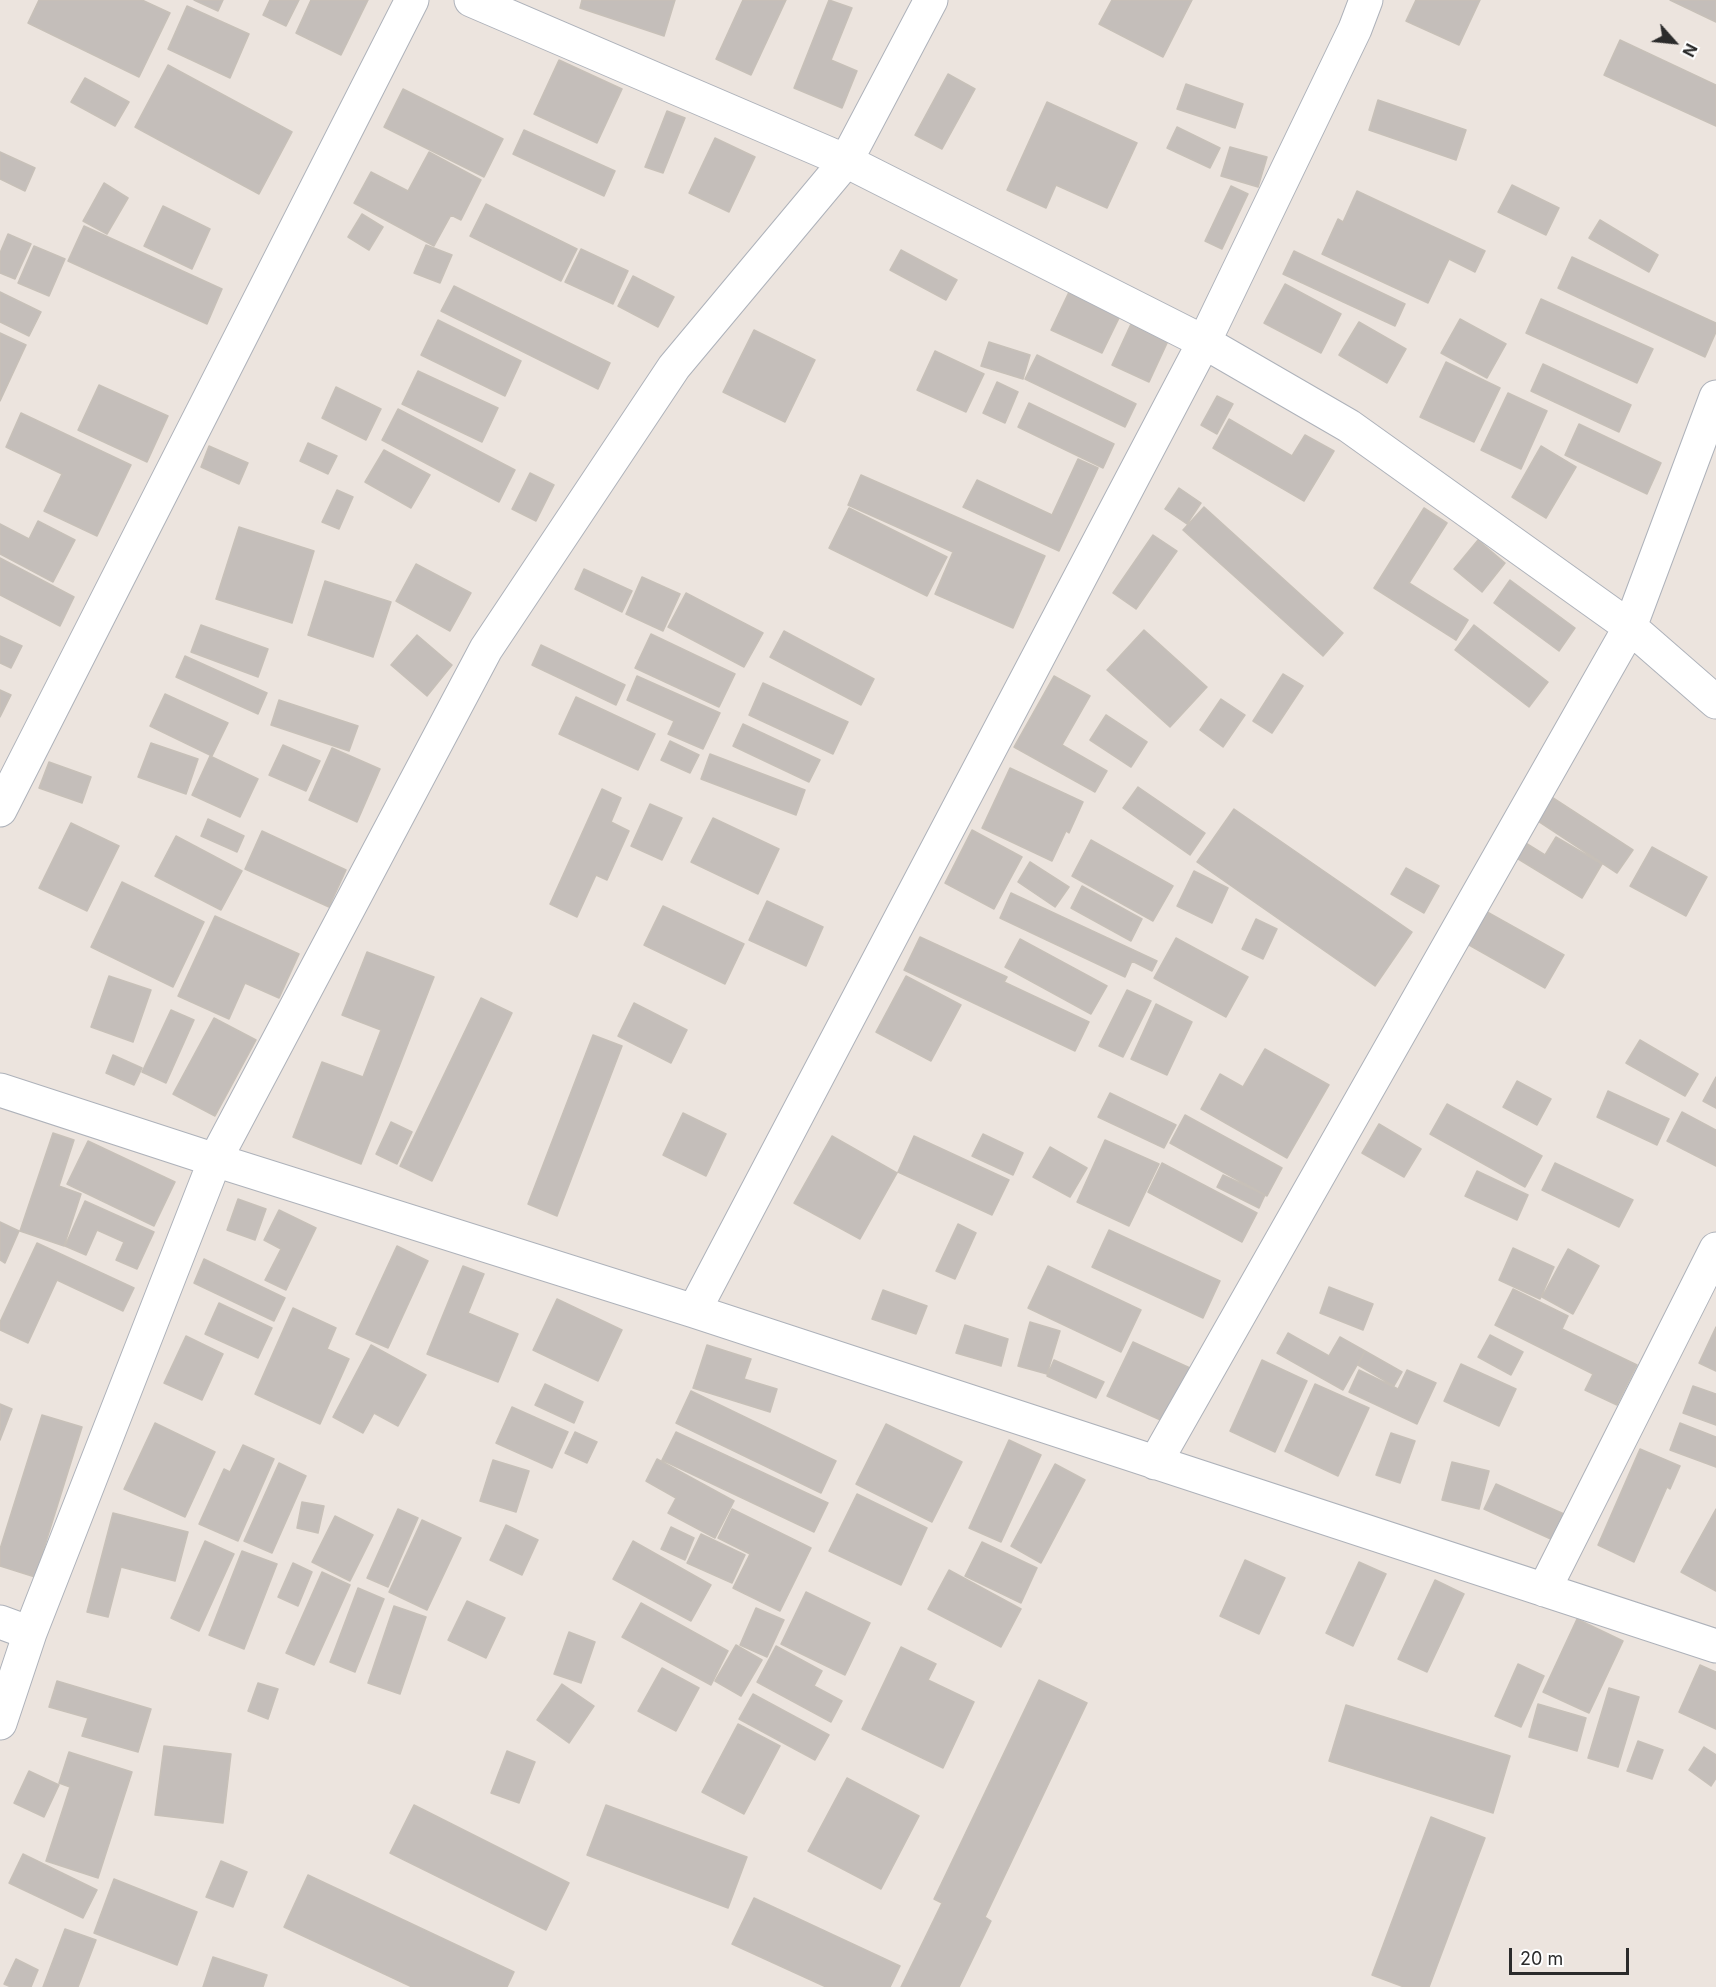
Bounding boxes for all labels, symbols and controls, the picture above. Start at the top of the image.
north arrow [1644,12,1704,72]
text: N [1678,40,1702,60]
scale bar [1512,1936,1632,1974]
text: 20 m [1520,1948,1563,1969]

